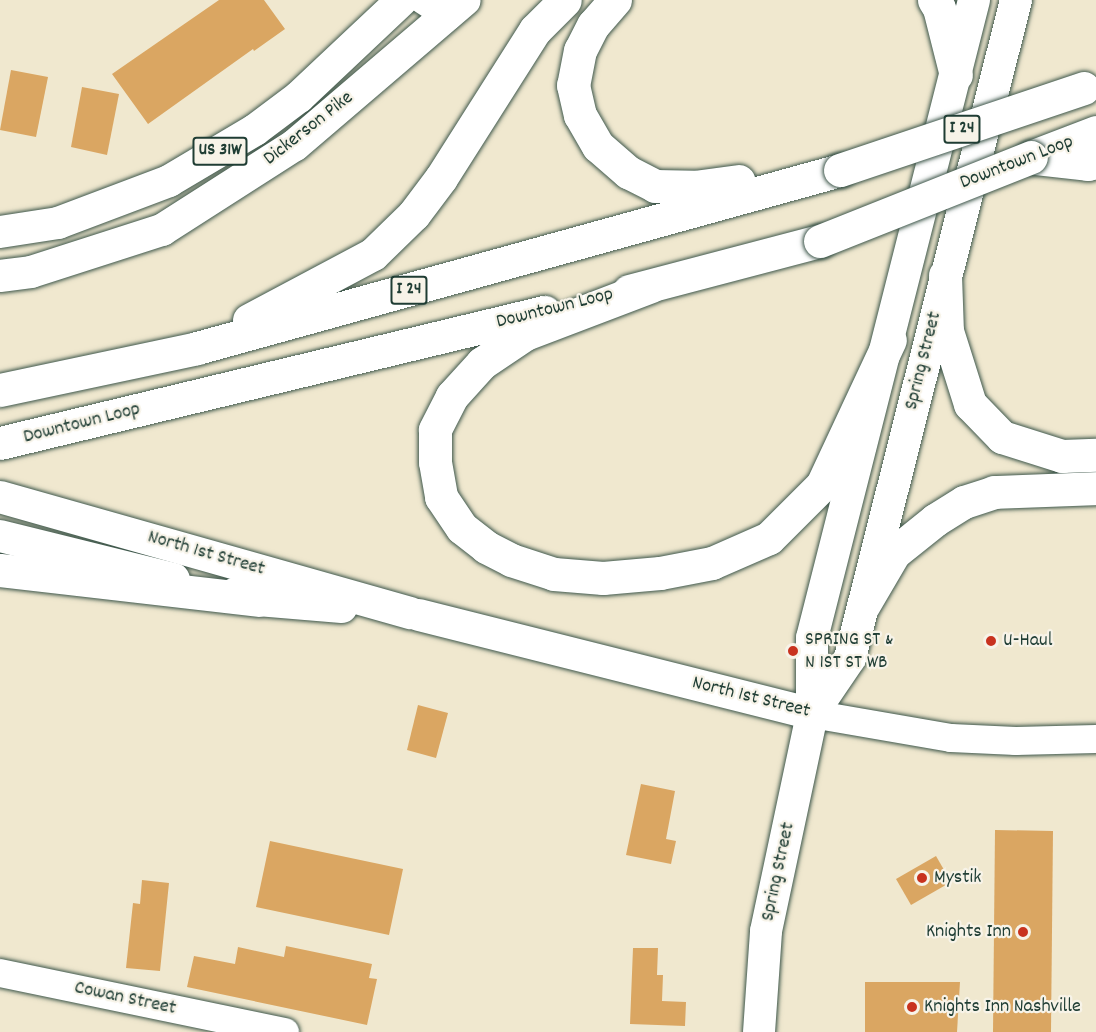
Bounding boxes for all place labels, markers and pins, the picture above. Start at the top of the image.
place label: SPRING ST & N 1ST ST WB [805,628,894,675]
place label: U-Haul [1003,629,1052,653]
marker: U-Haul [984,634,998,648]
marker: SPRING ST & N 1ST ST WB [786,644,800,658]
place label: Mystik [934,866,981,890]
marker: Mystik [915,871,929,885]
place label: Knights Inn [926,920,1011,944]
marker: Knights Inn [1016,925,1030,939]
place label: Knights Inn Nashville [924,995,1081,1019]
marker: Knights Inn Nashville [905,1000,919,1014]

